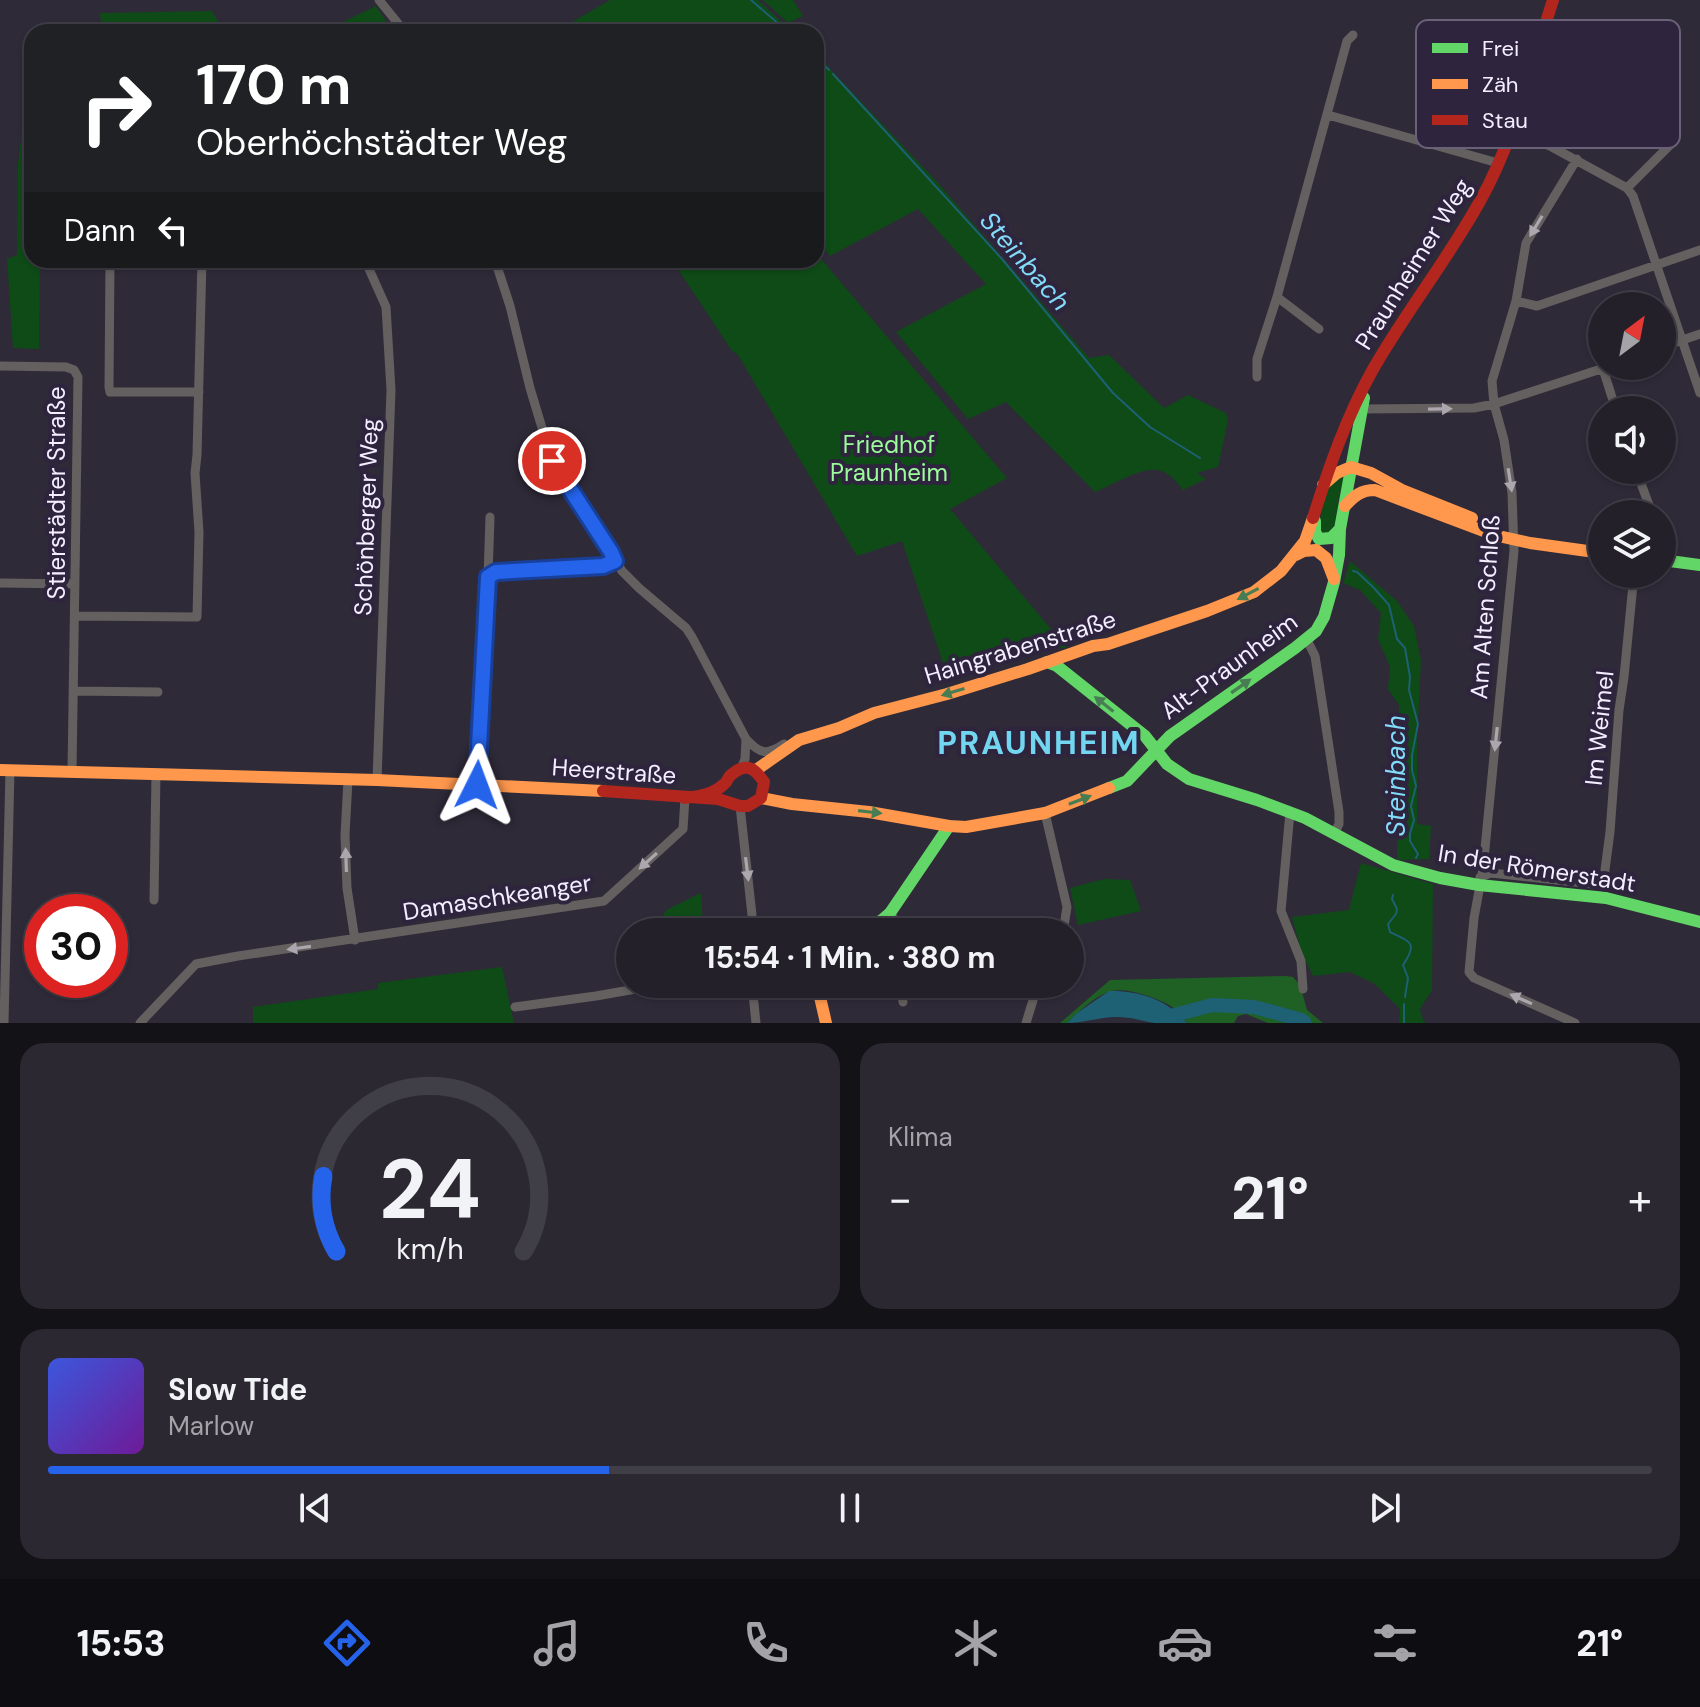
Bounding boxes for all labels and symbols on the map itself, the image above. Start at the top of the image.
legend [1416,20,1680,148]
text: Frei [1482,34,1519,63]
text: Zäh [1482,70,1519,99]
text: Stau [1482,106,1528,135]
street label: Praunheimer Weg [1348,173,1478,355]
water label: Steinbach [972,204,1078,318]
one-way arrow [1530,215,1544,237]
north arrow [1588,292,1676,380]
street label: Stierstädter Straße [41,386,72,600]
one-way arrow [1428,402,1453,415]
street label: Schönberger Weg [347,418,385,616]
pin [518,427,586,495]
park label: Friedhof Praunheim [830,429,948,488]
one-way arrow [1504,468,1517,493]
street label: Am Alten Schloß [1463,514,1507,700]
one-way arrow [1237,587,1260,601]
street label: Haingrabenstraße [920,603,1120,691]
street label: Alt-Praunheim [1155,606,1303,726]
street label: Im Weimel [1578,669,1620,787]
one-way arrow [1231,679,1252,694]
one-way arrow [941,686,965,699]
one-way arrow [1094,696,1114,712]
water label: Steinbach [1379,715,1413,837]
district label: PRAUNHEIM [937,722,1141,764]
one-way arrow [1489,727,1502,752]
position arrow [435,743,519,827]
street label: Heerstraße [551,751,677,791]
one-way arrow [1068,793,1092,806]
one-way arrow [858,806,883,819]
street label: In der Römerstadt [1436,837,1638,899]
one-way arrow [340,847,353,872]
one-way arrow [639,851,658,869]
one-way arrow [741,857,754,882]
street label: Damaschkeanger [400,867,594,927]
speed limit sign: 30 [24,894,128,998]
one-way arrow [286,942,311,955]
one-way arrow [1509,992,1533,1005]

